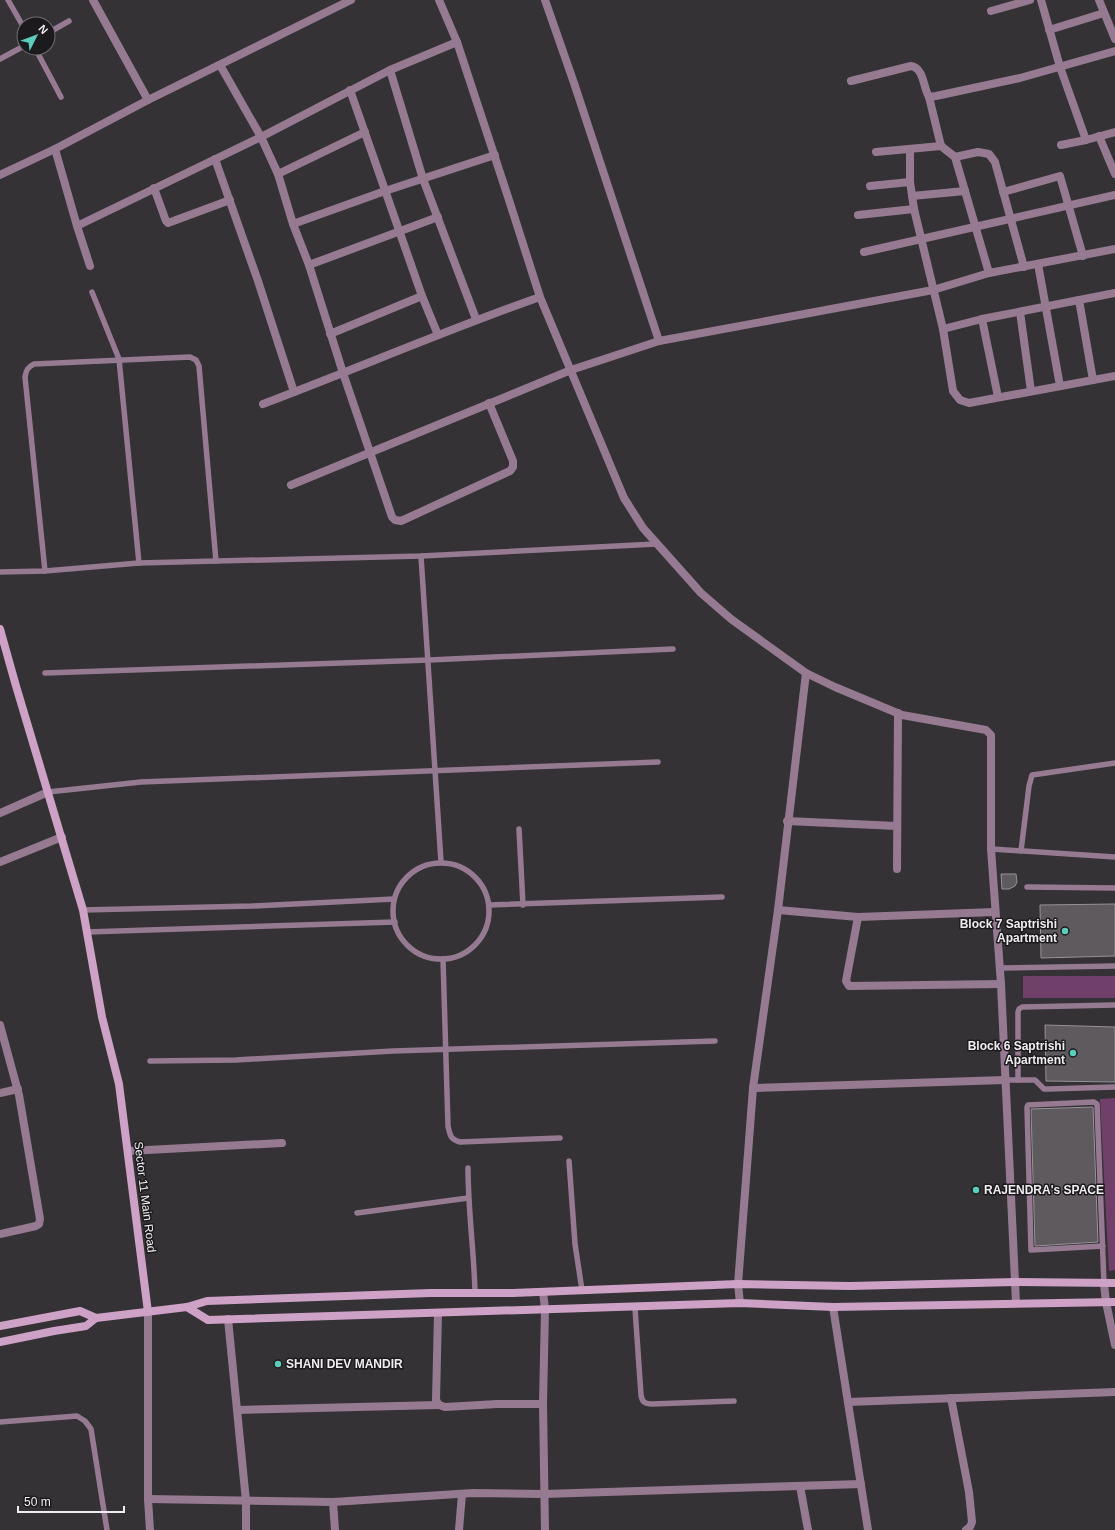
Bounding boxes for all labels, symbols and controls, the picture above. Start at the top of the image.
north arrow [16,16,56,56]
text: N [36,22,51,36]
place label: Block 7 Saptrishi Apartment [960,917,1057,945]
marker: Block 7 Saptrishi Apartment [1060,926,1070,936]
place label: Block 6 Saptrishi Apartment [968,1039,1065,1067]
marker: Block 6 Saptrishi Apartment [1068,1048,1078,1058]
street label: Sector 11 Main Road [131,1141,159,1253]
place label: RAJENDRA's SPACE [984,1183,1104,1197]
marker: RAJENDRA's SPACE [971,1185,981,1195]
place label: SHANI DEV MANDIR [286,1357,403,1371]
marker: SHANI DEV MANDIR [273,1359,283,1369]
scale bar [18,1488,124,1514]
text: 50 m [24,1495,51,1509]

